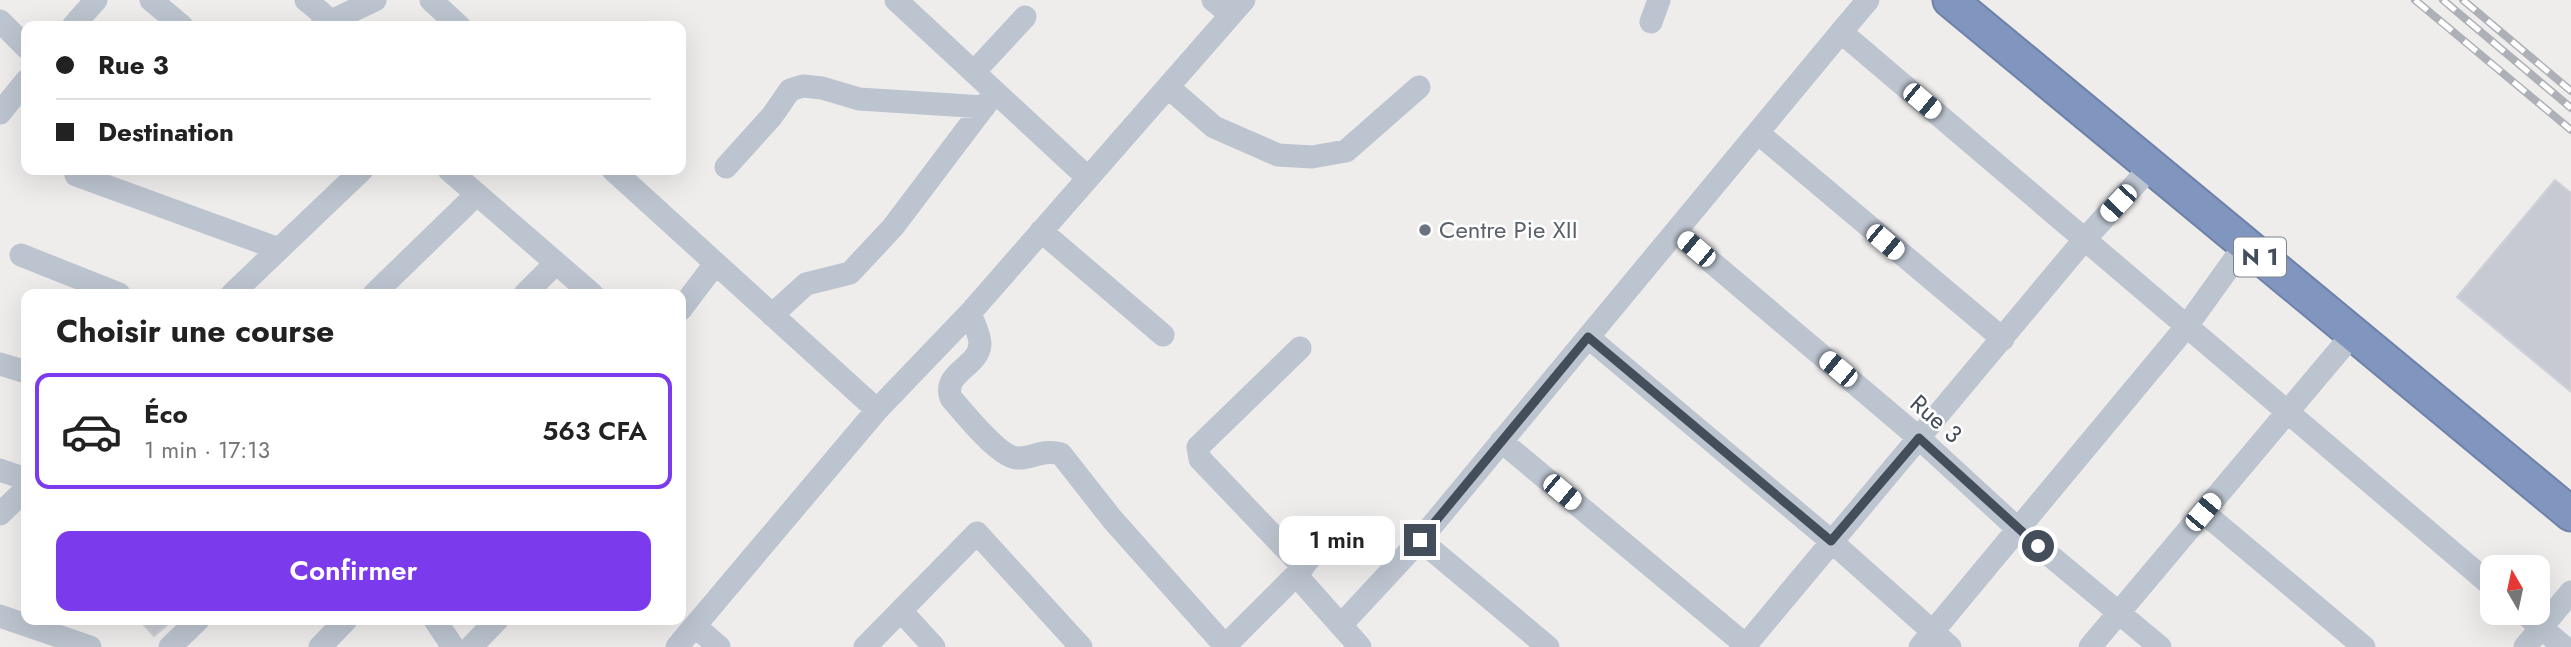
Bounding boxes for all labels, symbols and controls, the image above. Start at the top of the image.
text: Rue 3 [98,46,169,84]
car [1900,79,1945,123]
text: Destination [98,113,234,151]
car [2096,180,2141,226]
place label: Centre Pie XII [1439,212,1578,247]
car [1863,220,1908,264]
marker: Centre Pie XII [1417,222,1433,238]
car [1674,227,1719,271]
road number: N 1 [2234,238,2286,276]
text: Choisir une course [56,308,334,354]
car [1816,347,1861,391]
street label: Rue 3 [1903,386,1970,451]
text: Éco [144,395,188,433]
icon: car [60,400,123,463]
text: 563 CFA [542,412,647,450]
text: 1 min · 17:13 [144,433,270,467]
car [1540,470,1585,514]
car [2182,489,2225,535]
callout: 1 min [1280,516,1396,564]
text: 1 min [1309,523,1365,557]
route end [1404,524,1436,556]
route start [2022,530,2054,562]
button: Confirmer [56,531,651,611]
north arrow [2480,555,2550,625]
map controls [2480,555,2550,625]

